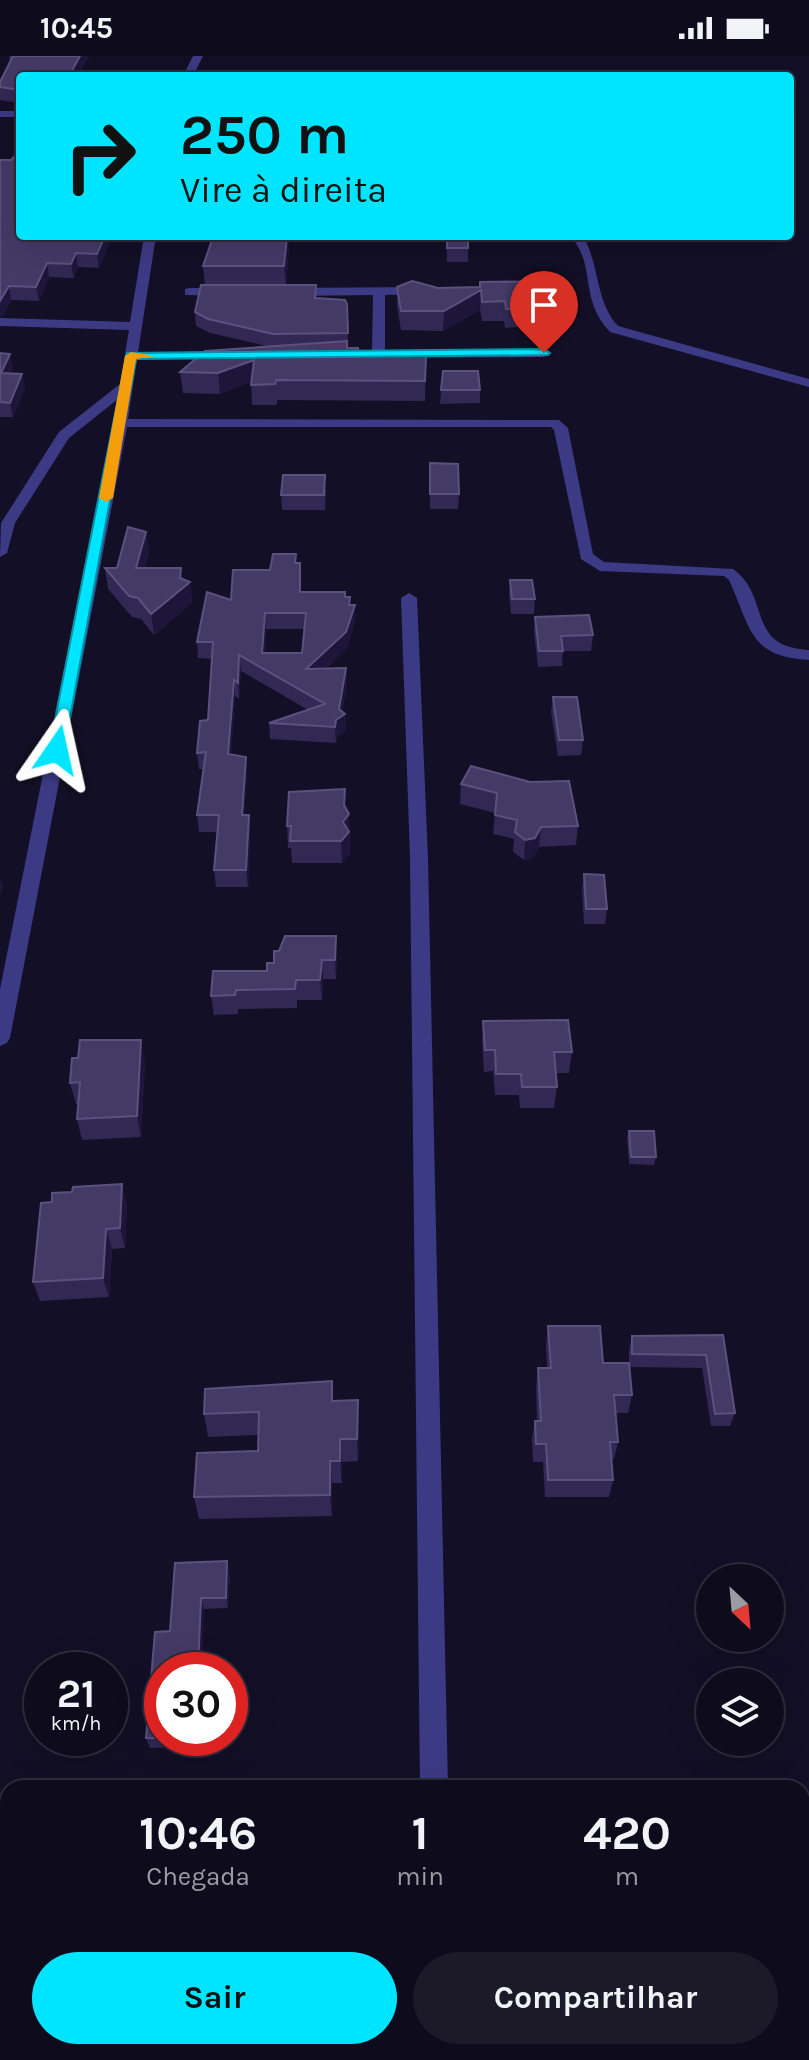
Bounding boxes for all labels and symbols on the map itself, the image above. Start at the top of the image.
pin [510,271,578,353]
position arrow [15,708,99,792]
north arrow [696,1564,784,1652]
speed limit sign: 30 [144,1652,248,1756]

